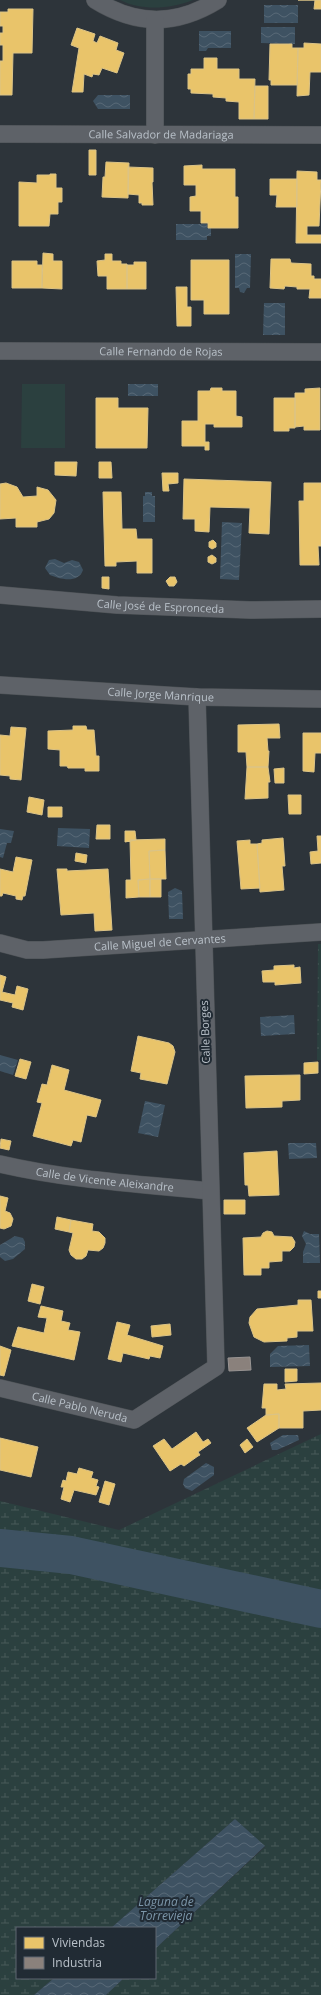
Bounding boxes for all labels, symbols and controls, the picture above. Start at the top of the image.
street label: Calle Salvador de Madariaga [88,126,234,142]
street label: Calle Fernando de Rojas [99,343,223,359]
street label: Calle José de Espronceda [96,595,225,616]
street label: Calle Jorge Manrique [107,684,214,704]
street label: Calle Miguel de Cervantes [93,930,226,954]
street label: Calle Borges [196,1000,213,1064]
street label: Calle de Vicente Aleixandre [35,1163,174,1195]
street label: Calle Pablo Neruda [30,1388,129,1425]
water label: Laguna de Torrevieja [138,1893,194,1924]
legend [16,1927,156,1979]
text: Viviendas [52,1934,105,1951]
text: Industria [52,1954,102,1971]

